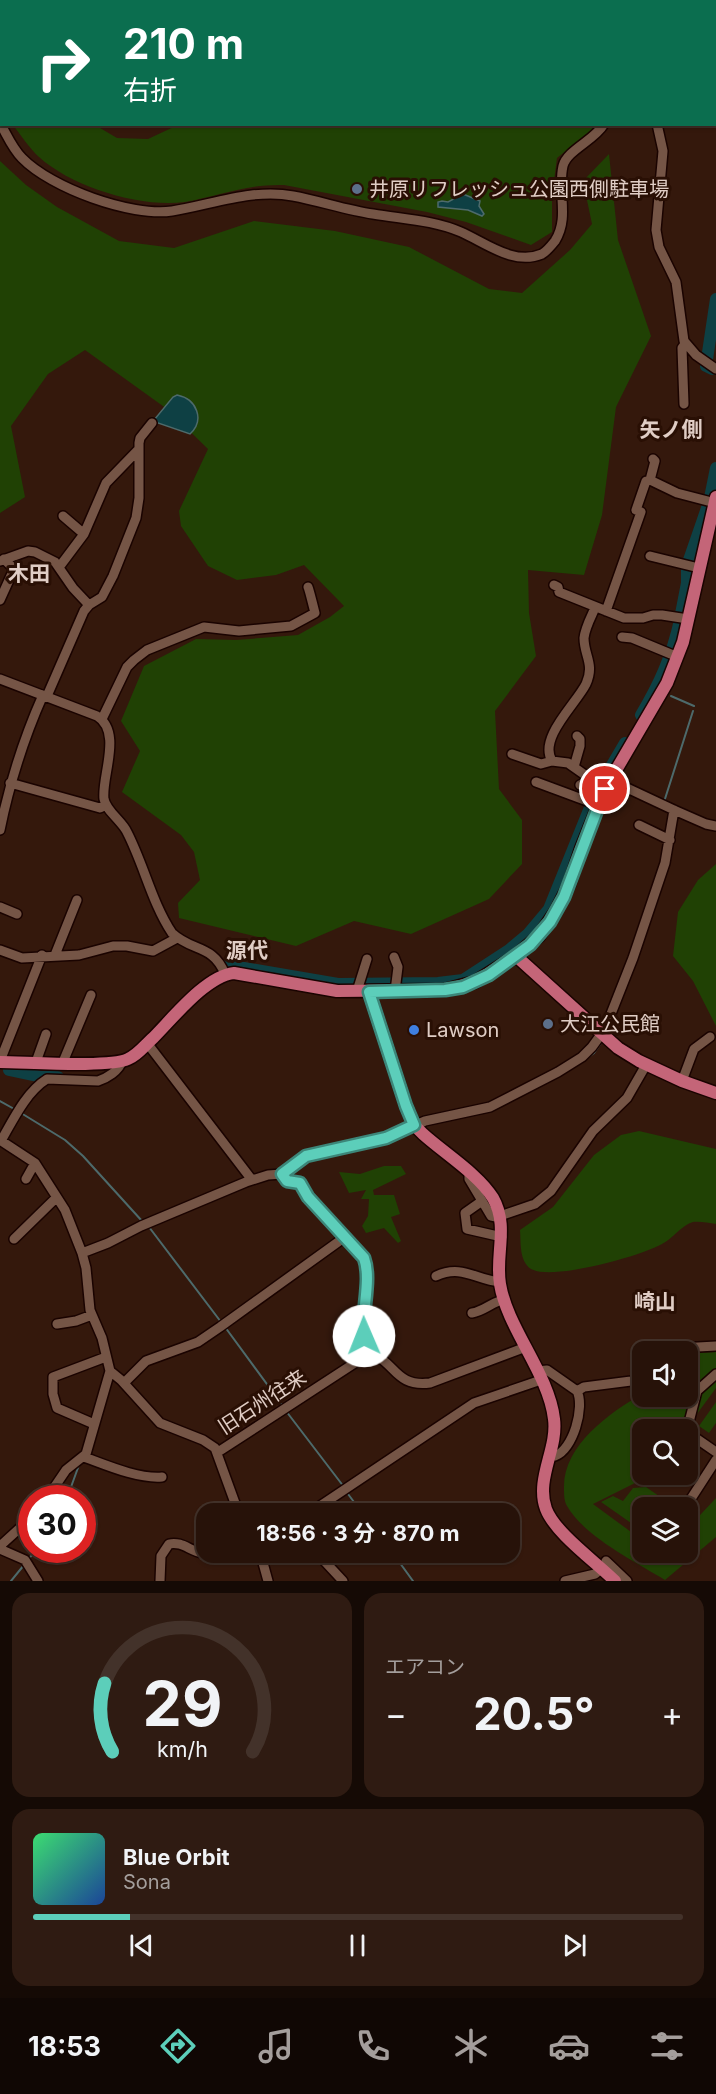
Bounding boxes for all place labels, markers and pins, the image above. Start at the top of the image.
place label: 井原リフレッシュ公園西側駐車場 [369,177,669,201]
marker: 井原リフレッシュ公園西側駐車場 [350,182,364,196]
pin [579,763,630,814]
place label: 大江公民館 [560,1012,660,1036]
marker: 大江公民館 [541,1017,555,1031]
place label: Lawson [426,1018,499,1042]
marker: Lawson [407,1023,421,1037]

